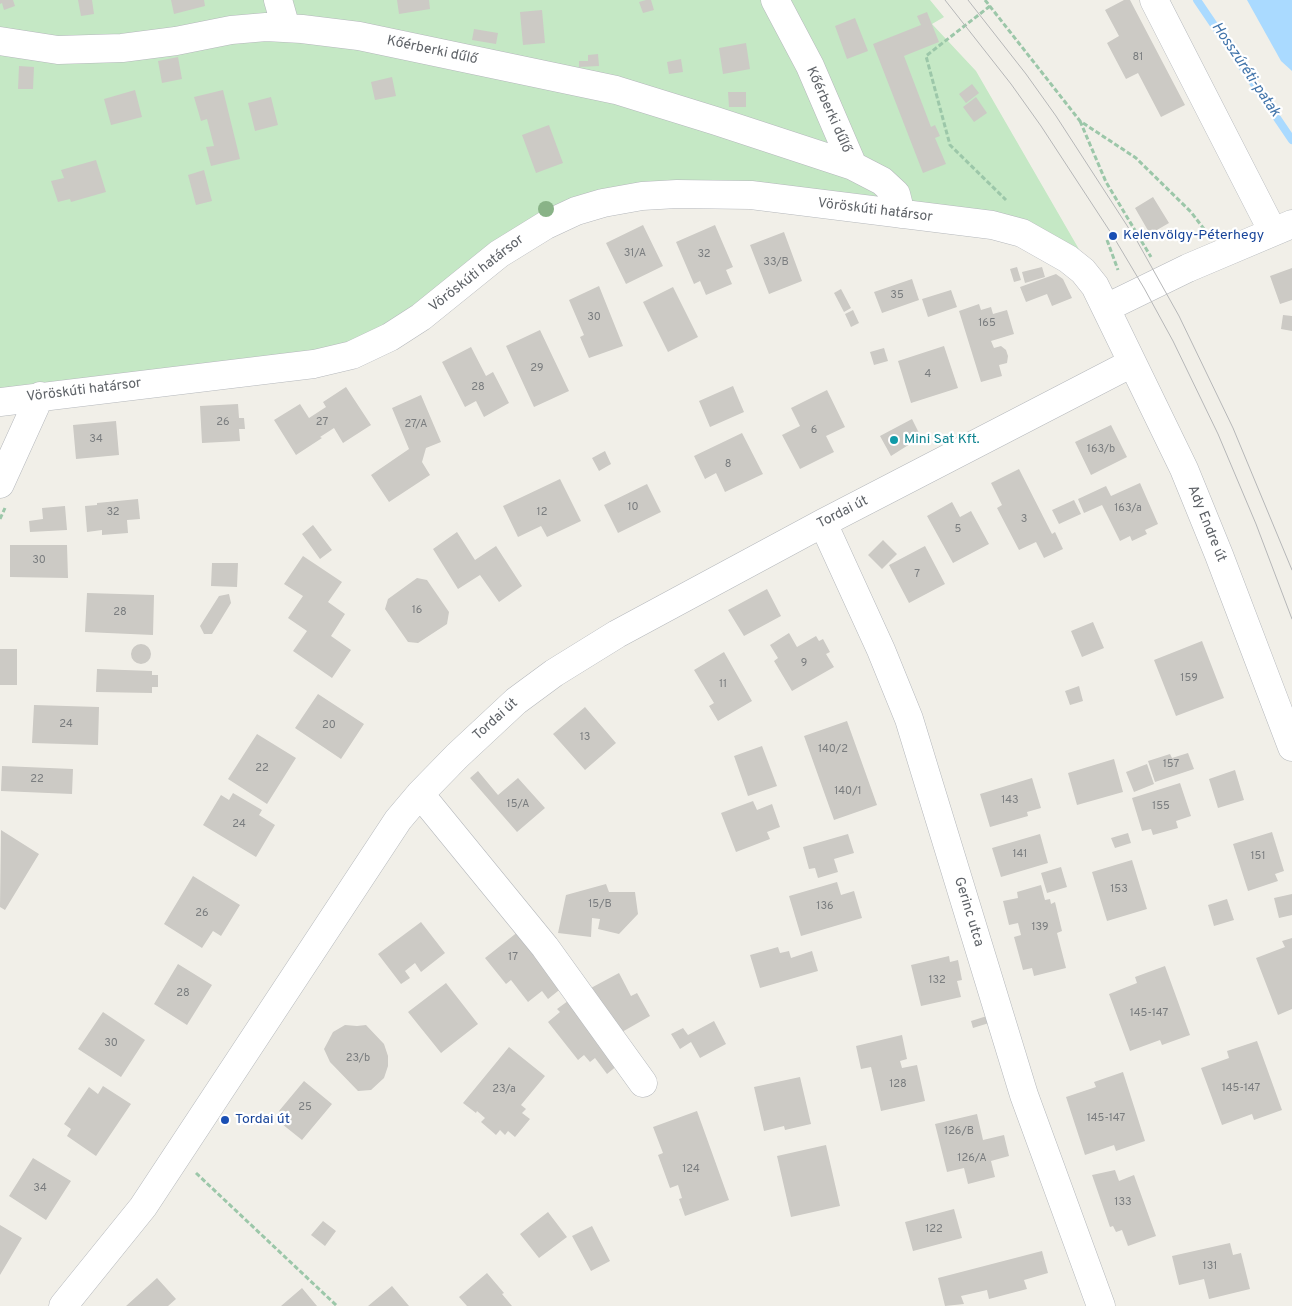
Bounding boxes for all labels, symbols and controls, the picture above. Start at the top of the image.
water label: Hosszúréti-patak [1207,19,1283,121]
street label: Kőérberki dűlő [385,33,479,69]
house number: 81 [1133,51,1143,65]
street label: Kőérberki dűlő [802,64,854,156]
street label: Vöröskúti határsor [817,196,933,226]
place label: Kelenvölgy-Péterhegy [1123,228,1264,244]
marker: Kelenvölgy-Péterhegy [1107,230,1119,242]
street label: Vöröskúti határsor [426,232,528,316]
house number: 31/A [624,247,646,261]
house number: 32 [697,248,711,262]
house number: 33/B [763,256,789,270]
house number: 35 [890,289,904,303]
house number: 30 [587,311,601,325]
house number: 165 [978,317,996,331]
house number: 29 [530,362,544,376]
house number: 4 [925,368,931,382]
street label: Vöröskúti határsor [26,376,142,406]
house number: 28 [471,381,485,395]
house number: 26 [216,416,230,430]
house number: 27 [316,416,328,430]
house number: 27/A [404,418,428,432]
house number: 6 [811,424,817,438]
place label: Mini Sat Kft. [904,432,980,448]
house number: 34 [89,433,103,447]
marker: Mini Sat Kft. [888,434,900,446]
house number: 163/b [1087,443,1115,457]
house number: 8 [725,458,731,472]
street label: Ady Endre út [1183,483,1229,565]
street label: Tordai út [815,493,871,533]
house number: 10 [627,501,639,515]
house number: 163/a [1114,502,1142,516]
house number: 32 [106,506,120,520]
house number: 12 [537,506,547,520]
house number: 3 [1021,513,1027,527]
house number: 5 [955,523,961,537]
house number: 30 [32,554,46,568]
house number: 7 [914,568,920,582]
house number: 16 [412,604,422,618]
house number: 28 [113,606,127,620]
house number: 9 [801,657,807,671]
house number: 159 [1180,672,1198,686]
house number: 11 [719,678,727,692]
street label: Tordai út [470,695,522,745]
house number: 24 [59,718,73,732]
house number: 20 [322,719,336,733]
house number: 13 [580,731,590,745]
house number: 140/2 [818,743,848,757]
house number: 157 [1163,758,1179,772]
house number: 22 [255,762,269,776]
house number: 22 [30,773,44,787]
house number: 140/1 [834,785,862,799]
house number: 143 [1001,794,1019,808]
house number: 15/A [507,798,529,812]
house number: 155 [1152,800,1170,814]
house number: 24 [232,818,246,832]
house number: 141 [1013,848,1027,862]
house number: 151 [1250,850,1266,864]
street label: Gerinc utca [949,875,987,949]
house number: 153 [1110,883,1128,897]
house number: 15/B [588,898,612,912]
house number: 136 [816,900,834,914]
house number: 26 [195,907,209,921]
house number: 139 [1031,921,1049,935]
house number: 17 [508,951,518,965]
house number: 132 [928,974,946,988]
house number: 28 [176,987,190,1001]
house number: 145-147 [1130,1007,1168,1021]
house number: 30 [104,1037,118,1051]
house number: 23/b [346,1052,370,1066]
house number: 128 [889,1078,907,1092]
house number: 145-147 [1222,1082,1260,1096]
house number: 23/a [492,1083,516,1097]
house number: 25 [298,1101,312,1115]
place label: Tordai út [235,1112,290,1128]
house number: 145-147 [1087,1112,1125,1126]
marker: Tordai út [219,1114,231,1126]
house number: 126/B [944,1125,974,1139]
house number: 126/A [957,1152,987,1166]
house number: 124 [682,1163,700,1177]
house number: 34 [33,1182,47,1196]
house number: 133 [1114,1196,1132,1210]
house number: 122 [925,1223,943,1237]
house number: 131 [1203,1260,1217,1274]

